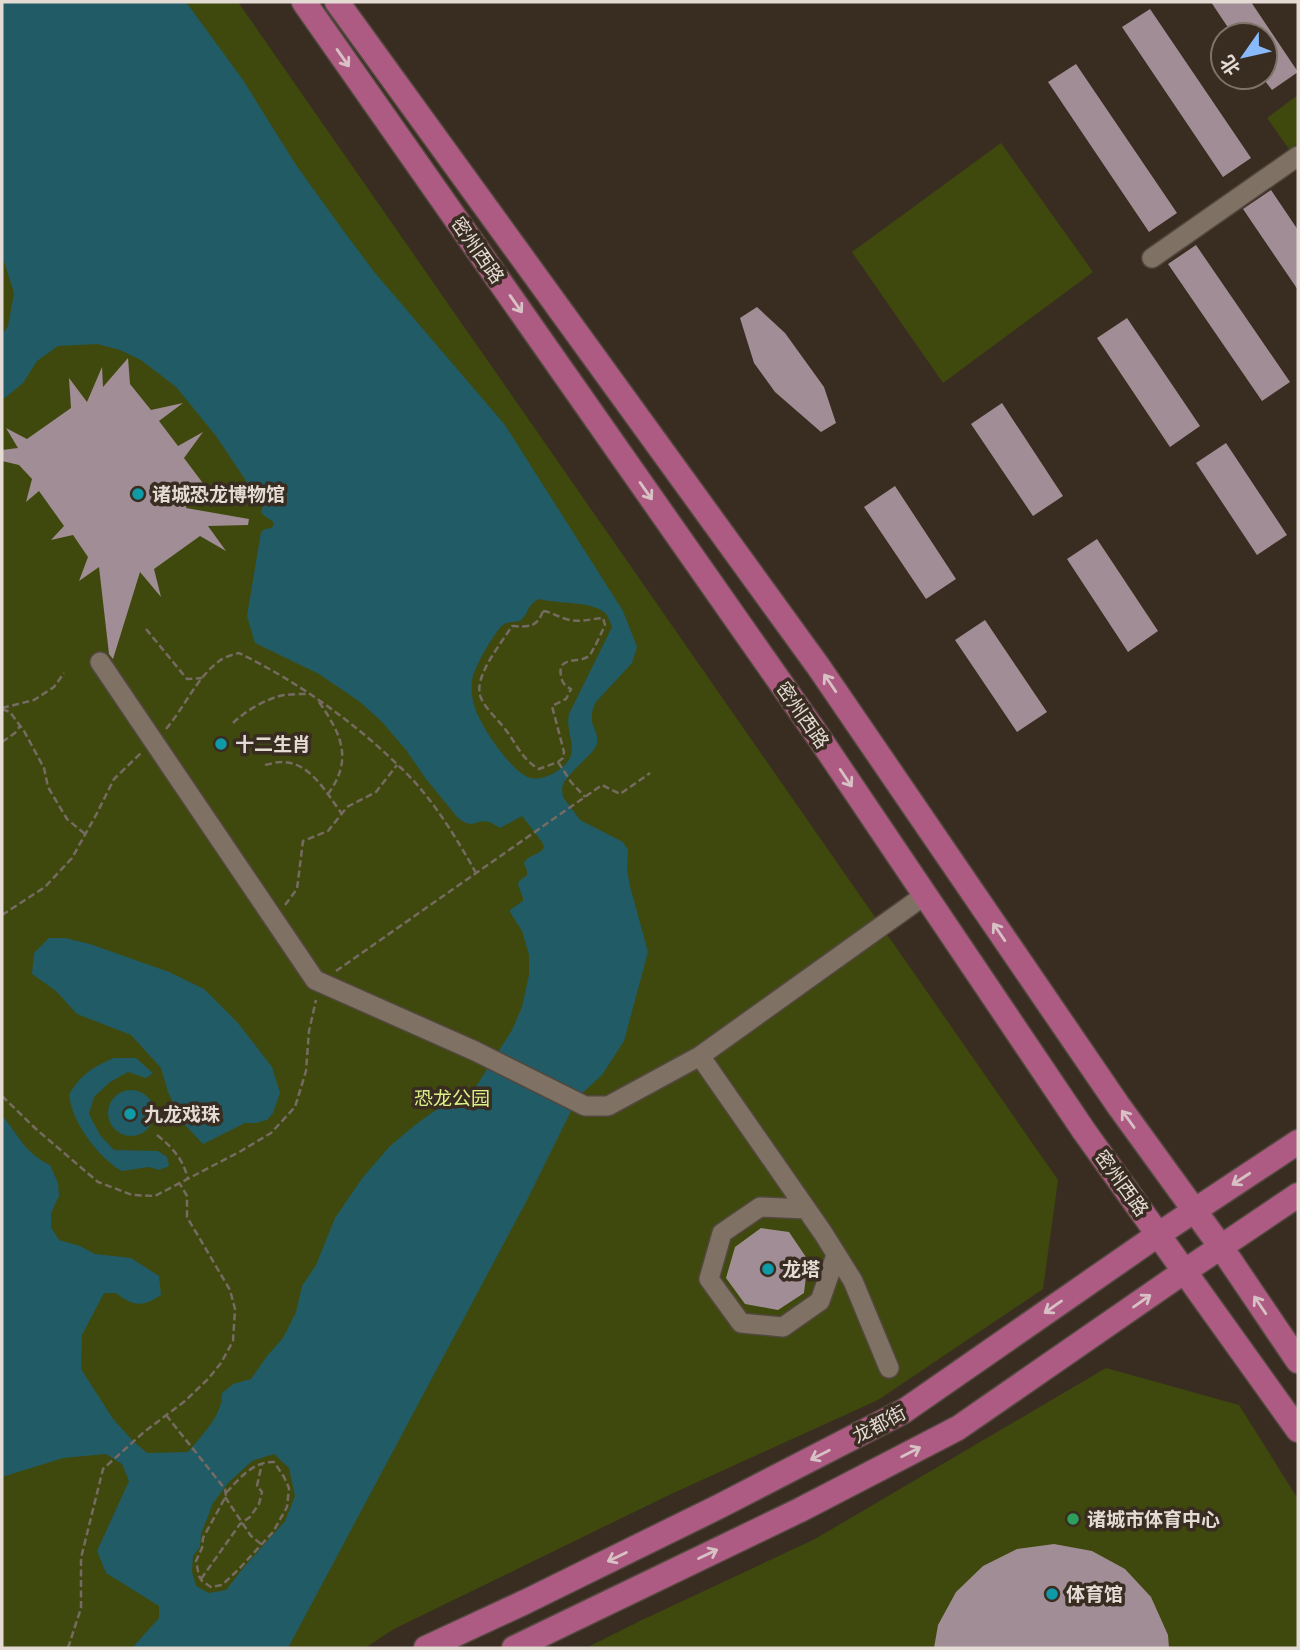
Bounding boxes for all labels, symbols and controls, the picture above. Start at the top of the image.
north arrow [1209,21,1279,91]
one-way arrow [336,48,350,67]
text: 北 [1215,49,1248,80]
street label: 密州西路 [444,212,510,290]
one-way arrow [509,294,523,313]
one-way arrow [639,481,653,500]
place label: 诸城恐龙博物馆 [152,482,285,509]
marker: 诸城恐龙博物馆 [130,486,146,502]
one-way arrow [823,674,837,693]
street label: 密州西路 [769,677,835,755]
place label: 十二生肖 [235,732,311,759]
marker: 十二生肖 [213,736,229,752]
one-way arrow [839,768,853,787]
one-way arrow [992,923,1006,942]
park label: 恐龙公园 [414,1086,490,1113]
place label: 九龙戏珠 [144,1102,220,1129]
marker: 九龙戏珠 [122,1106,138,1122]
one-way arrow [1121,1110,1135,1129]
street label: 密州西路 [1088,1145,1154,1223]
one-way arrow [1232,1172,1251,1187]
place label: 龙塔 [782,1257,820,1284]
marker: 龙塔 [760,1261,776,1277]
one-way arrow [1132,1294,1151,1308]
one-way arrow [1253,1295,1267,1315]
one-way arrow [1044,1300,1063,1314]
street label: 龙都街 [848,1400,911,1451]
one-way arrow [900,1445,921,1459]
one-way arrow [810,1448,831,1462]
place label: 诸城市体育中心 [1087,1507,1220,1534]
marker: 诸城市体育中心 [1065,1511,1081,1527]
one-way arrow [697,1547,718,1561]
one-way arrow [607,1550,628,1564]
place label: 体育馆 [1066,1582,1123,1609]
marker: 体育馆 [1044,1586,1060,1602]

